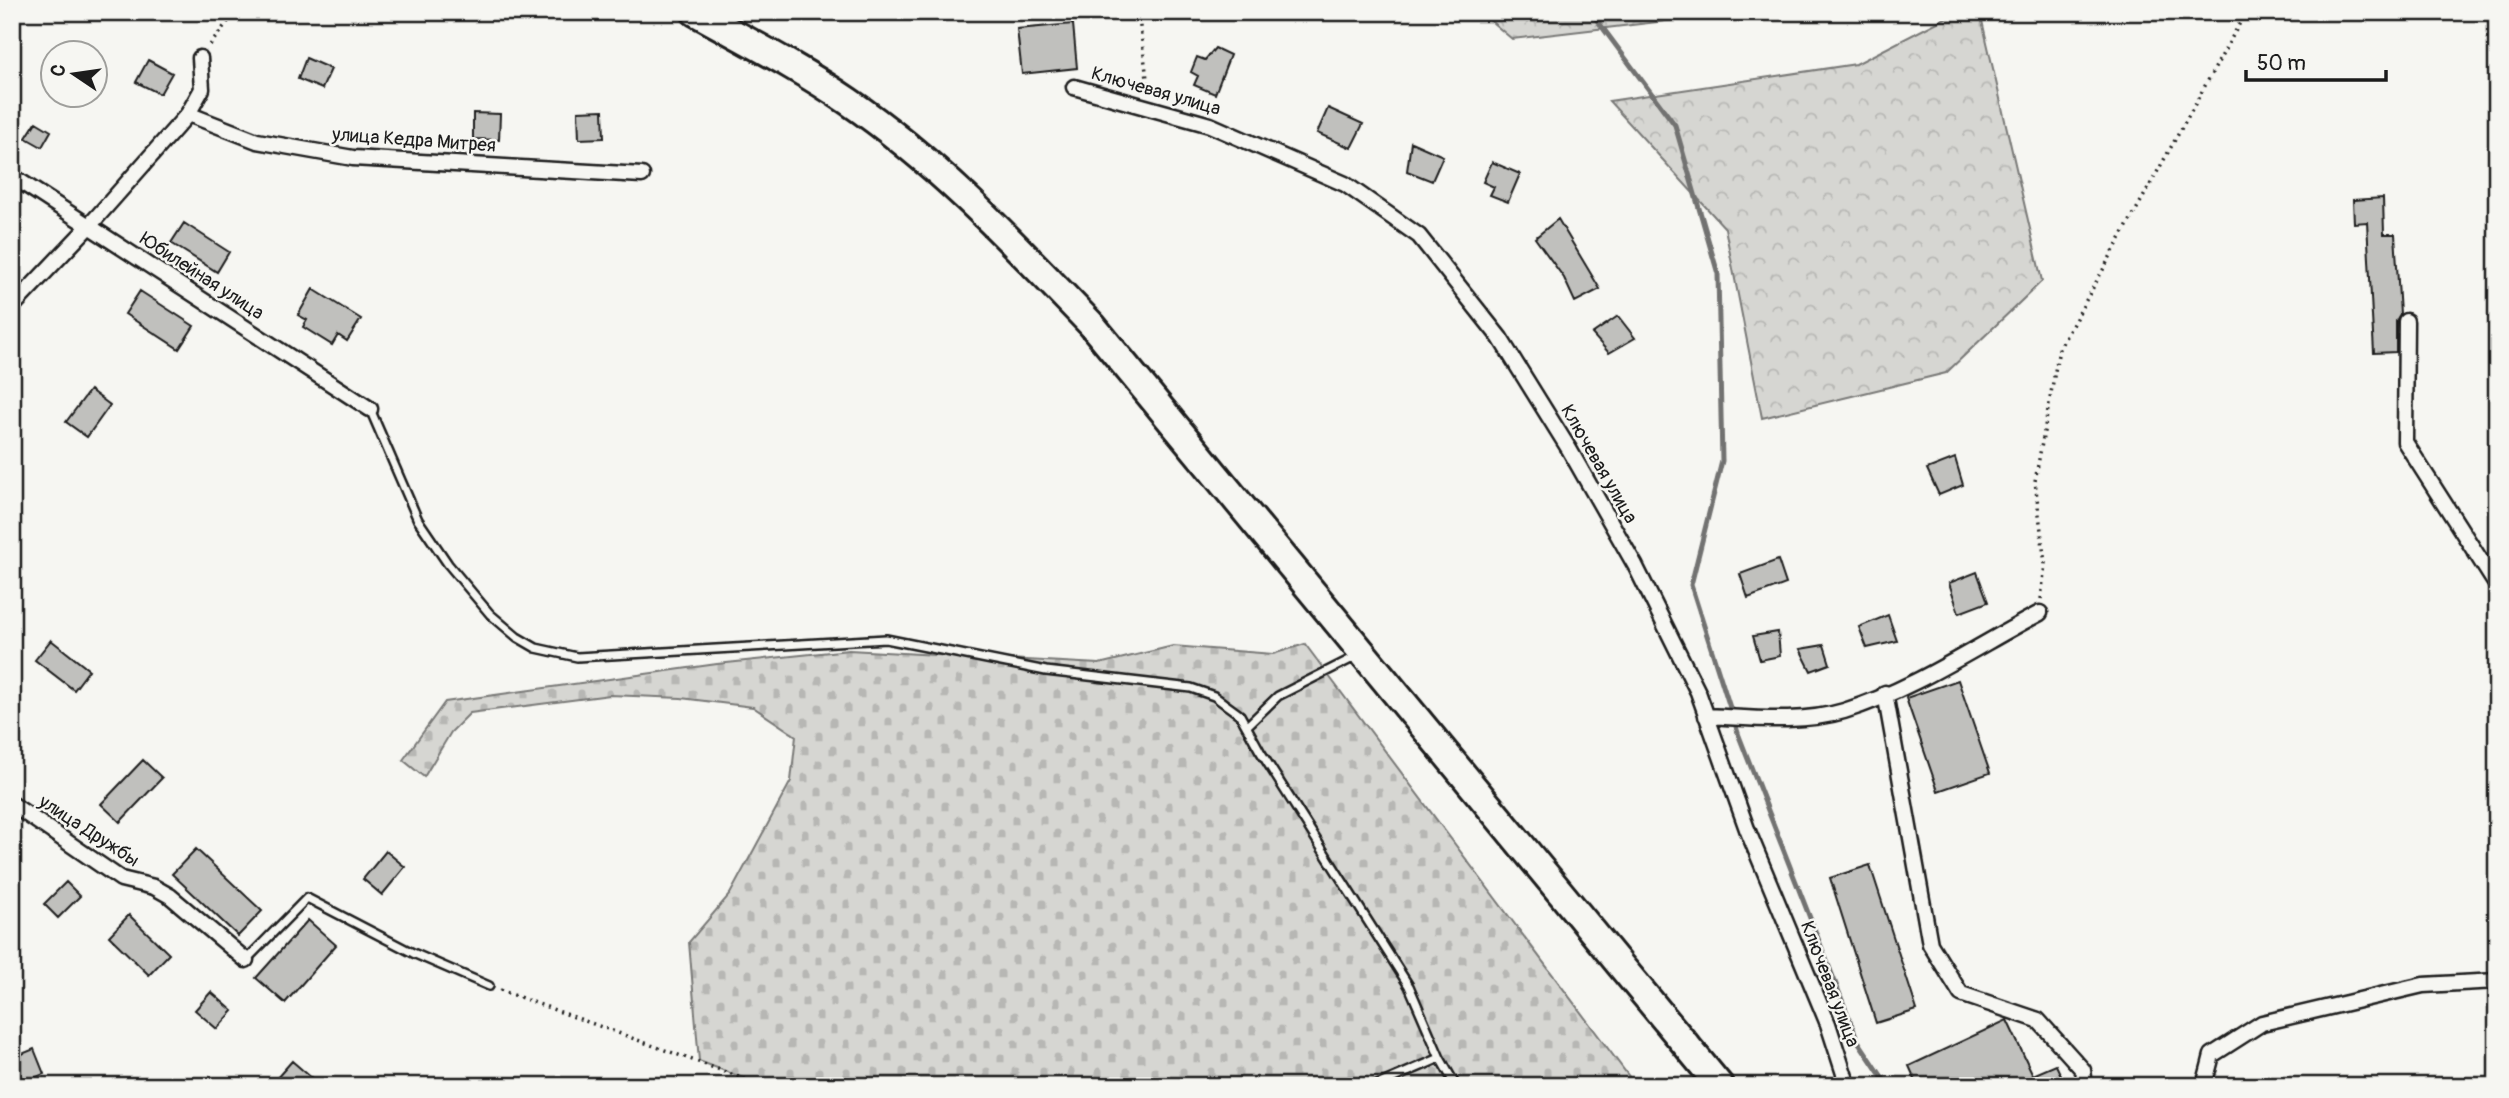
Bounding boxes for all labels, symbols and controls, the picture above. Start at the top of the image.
north arrow [38,38,108,108]
scale bar [2246,38,2386,82]
text: 50 m [2257,50,2306,77]
street label: Ключевая улица [1089,61,1223,121]
text: С [45,62,71,79]
street label: улица Кедра Митрея [330,122,497,158]
street label: Юбилейная улица [136,227,269,325]
street label: Ключевая улица [1555,400,1643,528]
street label: улица Дружбы [33,789,144,872]
street label: Ключевая улица [1795,918,1865,1051]

